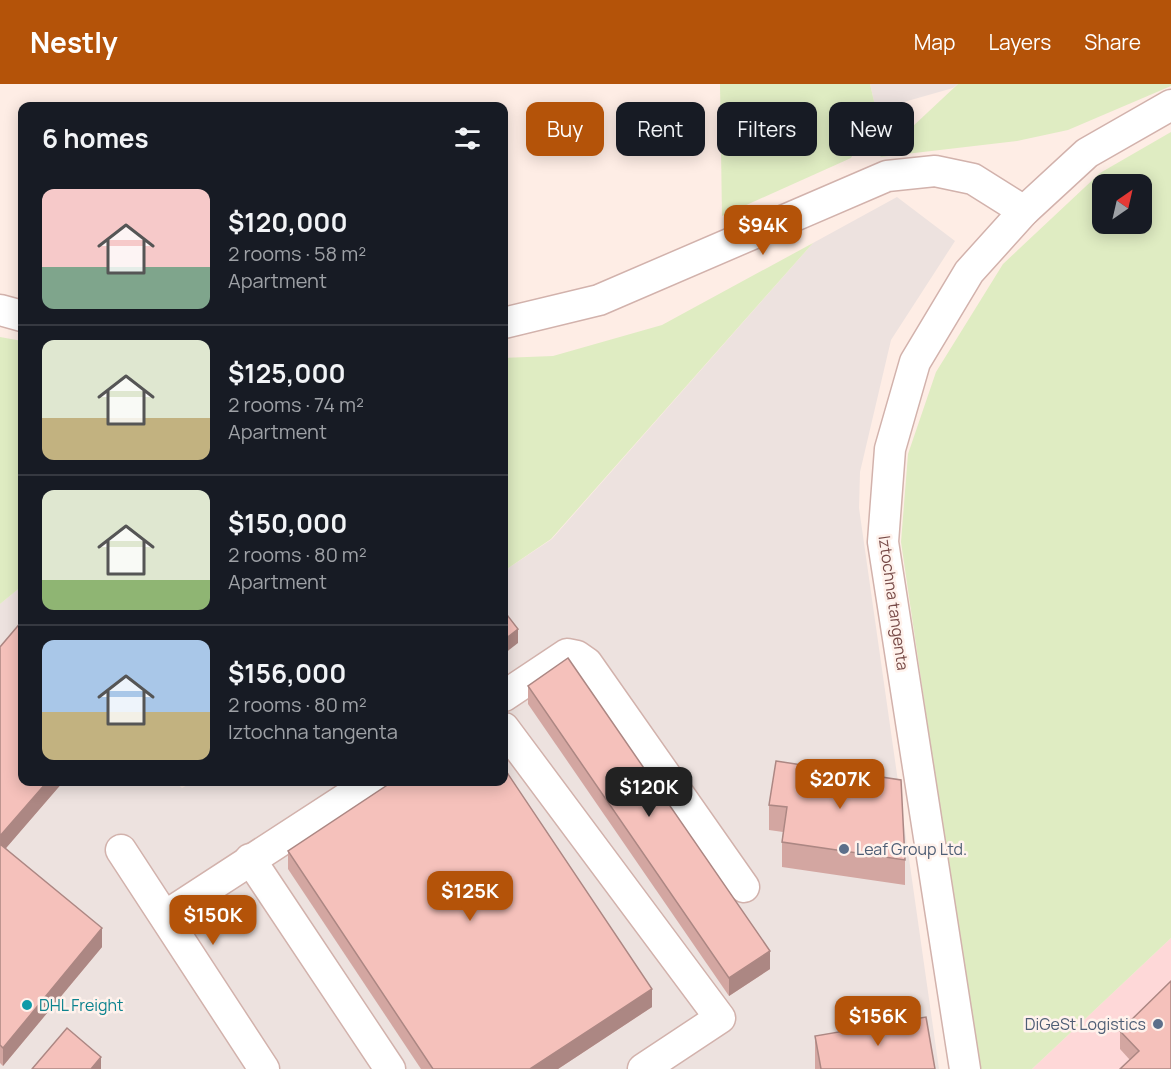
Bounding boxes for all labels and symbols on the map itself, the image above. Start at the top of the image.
north arrow [1092,174,1152,234]
pin: $94K [727,205,799,256]
street label: Iztochna tangenta [874,534,914,672]
pin: $207K [798,759,882,810]
pin: $120K [607,767,691,818]
place label: Leaf Group Ltd. [856,838,967,860]
marker: Leaf Group Ltd. [837,842,851,856]
pin: $125K [428,871,512,922]
pin: $150K [171,895,255,946]
place label: DHL Freight [39,994,123,1016]
pin: $156K [836,996,920,1047]
marker: DHL Freight [20,998,34,1012]
place label: DiGeSt Logistics [1025,1013,1146,1035]
marker: DiGeSt Logistics [1151,1017,1165,1031]

